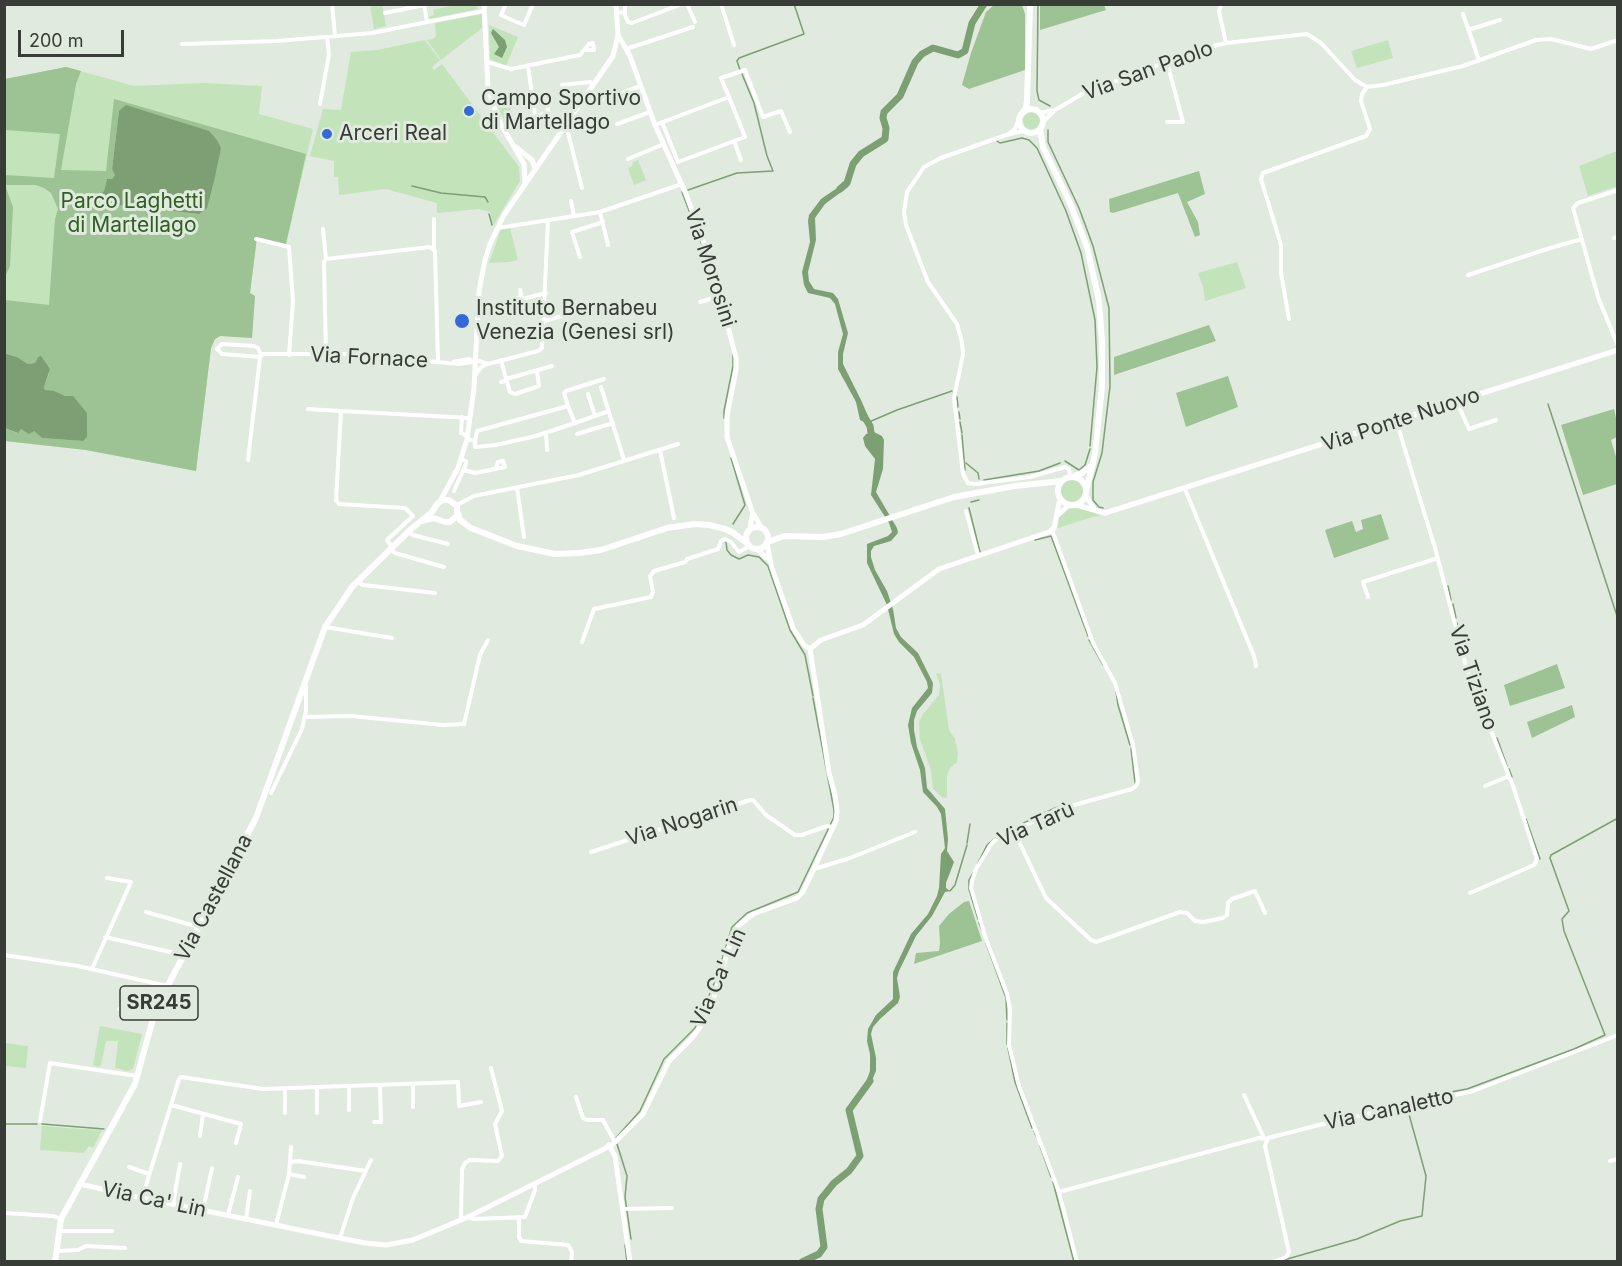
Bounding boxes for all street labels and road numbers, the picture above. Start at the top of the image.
street label: Via San Paolo [1080,36,1216,106]
street label: Via Morosini [679,206,741,330]
street label: Via Fornace [309,342,429,374]
street label: Via Ponte Nuovo [1319,383,1483,457]
street label: Via Tiziano [1443,622,1503,734]
street label: Via Nogarin [623,792,741,852]
street label: Via Tarù [994,797,1078,853]
street label: Via Castellana [170,830,258,966]
street label: Via Ca' Lin [686,924,752,1032]
road number: SR245 [120,986,198,1020]
street label: Via Canaletto [1322,1084,1456,1136]
street label: Via Ca' Lin [100,1177,208,1223]

